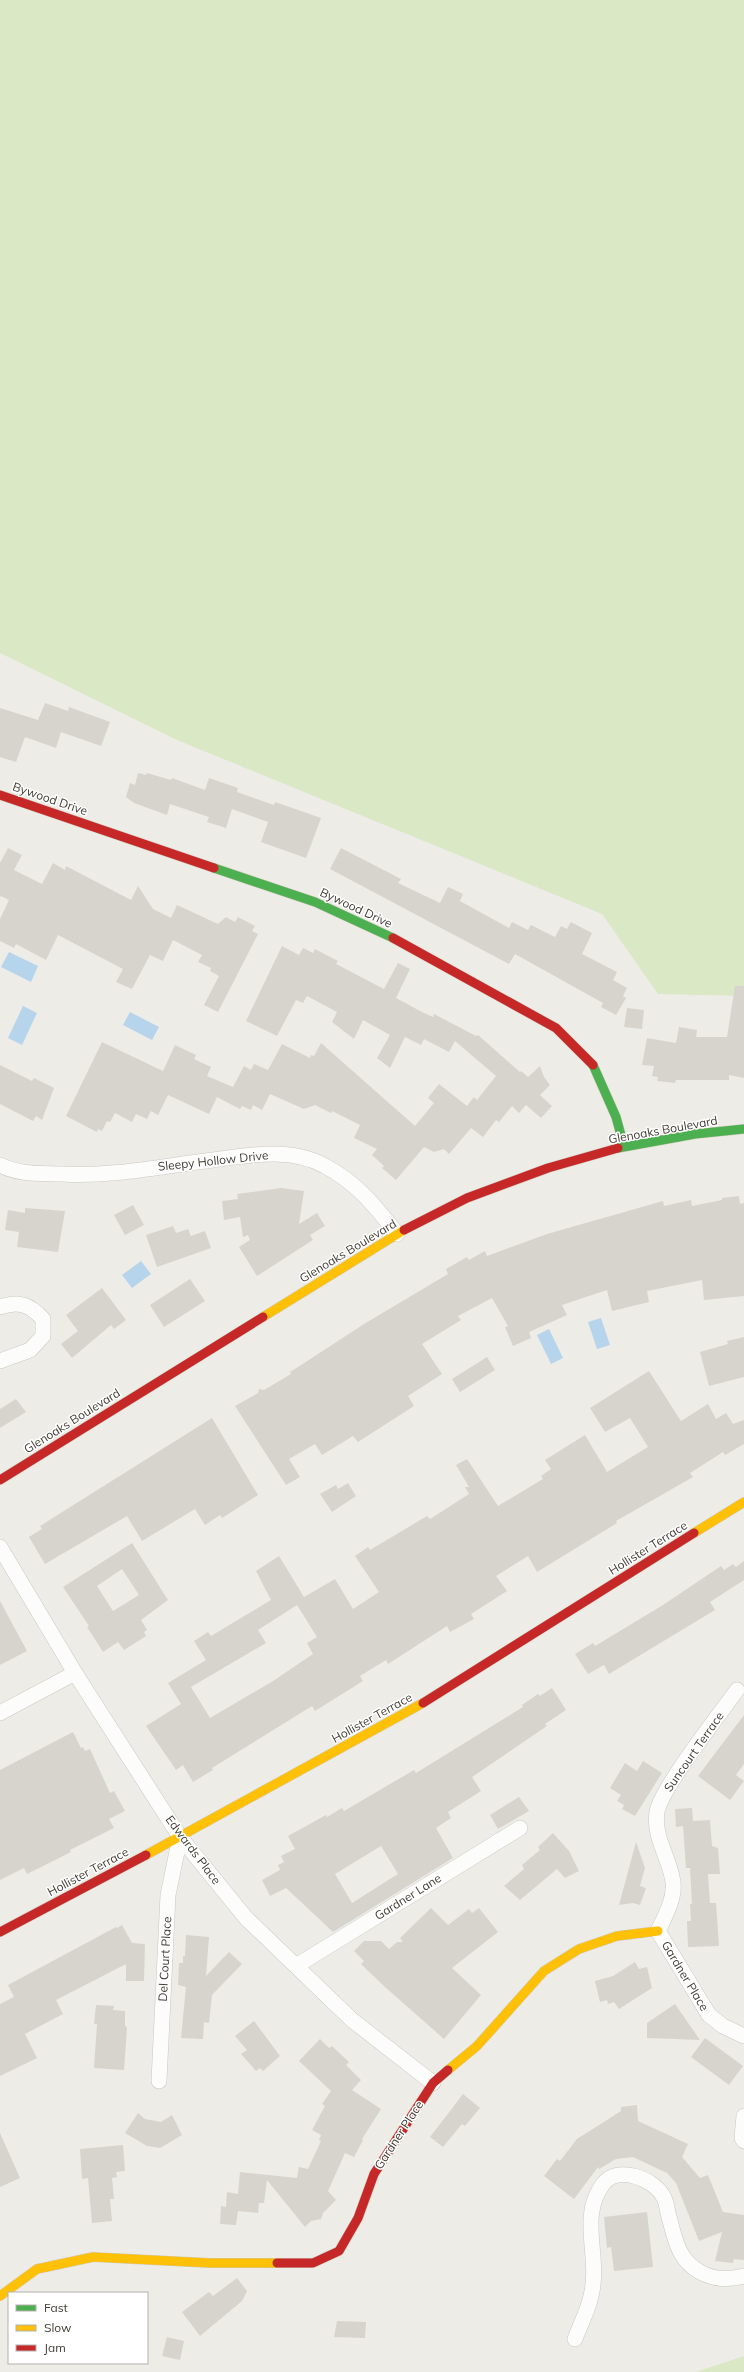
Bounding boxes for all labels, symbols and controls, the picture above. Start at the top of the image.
street label: Bywood Drive [11,779,90,818]
street label: Bywood Drive [318,884,395,931]
street label: Glenoaks Boulevard [607,1113,719,1146]
street label: Sleepy Hollow Drive [157,1147,269,1174]
street label: Glenoaks Boulevard [296,1216,399,1285]
street label: Glenoaks Boulevard [21,1385,123,1456]
street label: Hollister Terrace [606,1517,690,1578]
street label: Hollister Terrace [329,1689,415,1746]
street label: Suncourt Terrace [660,1709,727,1795]
street label: Edwards Place [163,1812,224,1887]
street label: Hollister Terrace [45,1844,131,1899]
street label: Gardner Lane [372,1870,444,1923]
street label: Del Court Place [155,1916,174,2002]
street label: Gardner Place [659,1938,712,2013]
street label: Gardner Place [371,2098,426,2172]
legend [8,2292,148,2364]
text: Fast [44,2300,68,2315]
text: Slow [44,2320,72,2335]
text: Jam [44,2340,66,2355]

